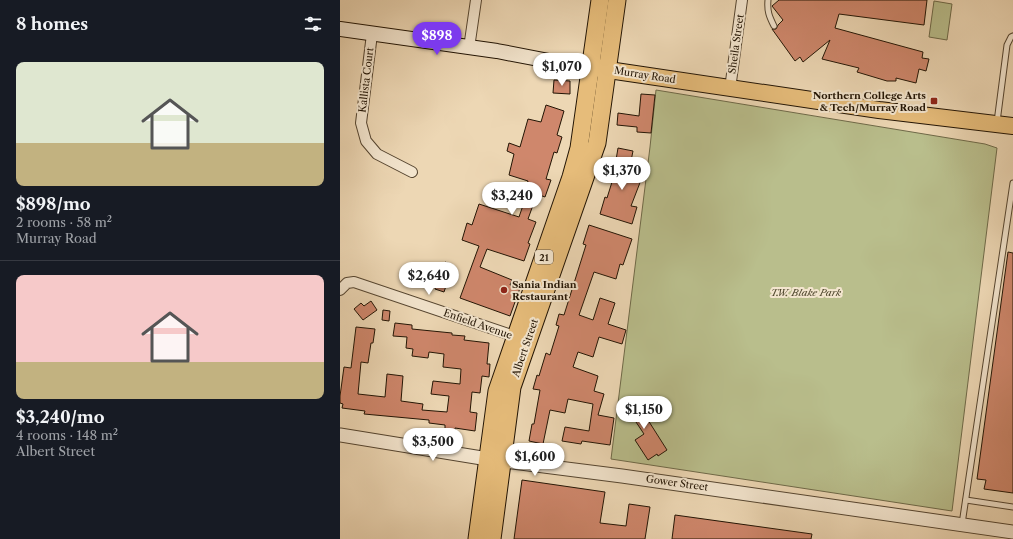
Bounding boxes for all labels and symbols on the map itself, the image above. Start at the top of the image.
street label: Sheila Street [725,13,747,75]
pin: $898 [413,22,461,56]
street label: Kallista Court [356,46,376,113]
pin: $1,070 [529,53,595,87]
street label: Murray Road [613,64,677,86]
place label: Northern College Arts & Tech/Murray Road [813,89,926,114]
marker: Northern College Arts & Tech/Murray Road [929,96,939,106]
pin: $1,370 [589,157,655,191]
pin: $3,240 [479,182,545,216]
road number: 21 [535,250,553,264]
pin: $2,640 [396,262,462,296]
place label: Sania Indian Restaurant [512,278,577,303]
marker: Sania Indian Restaurant [499,285,509,295]
park label: T.W. Blake Park [771,286,842,299]
street label: Enfield Avenue [442,306,514,342]
street label: Albert Street [509,317,541,380]
pin: $1,150 [611,396,677,430]
pin: $3,500 [400,428,466,462]
pin: $1,600 [502,443,568,477]
street label: Gower Street [645,472,709,494]

